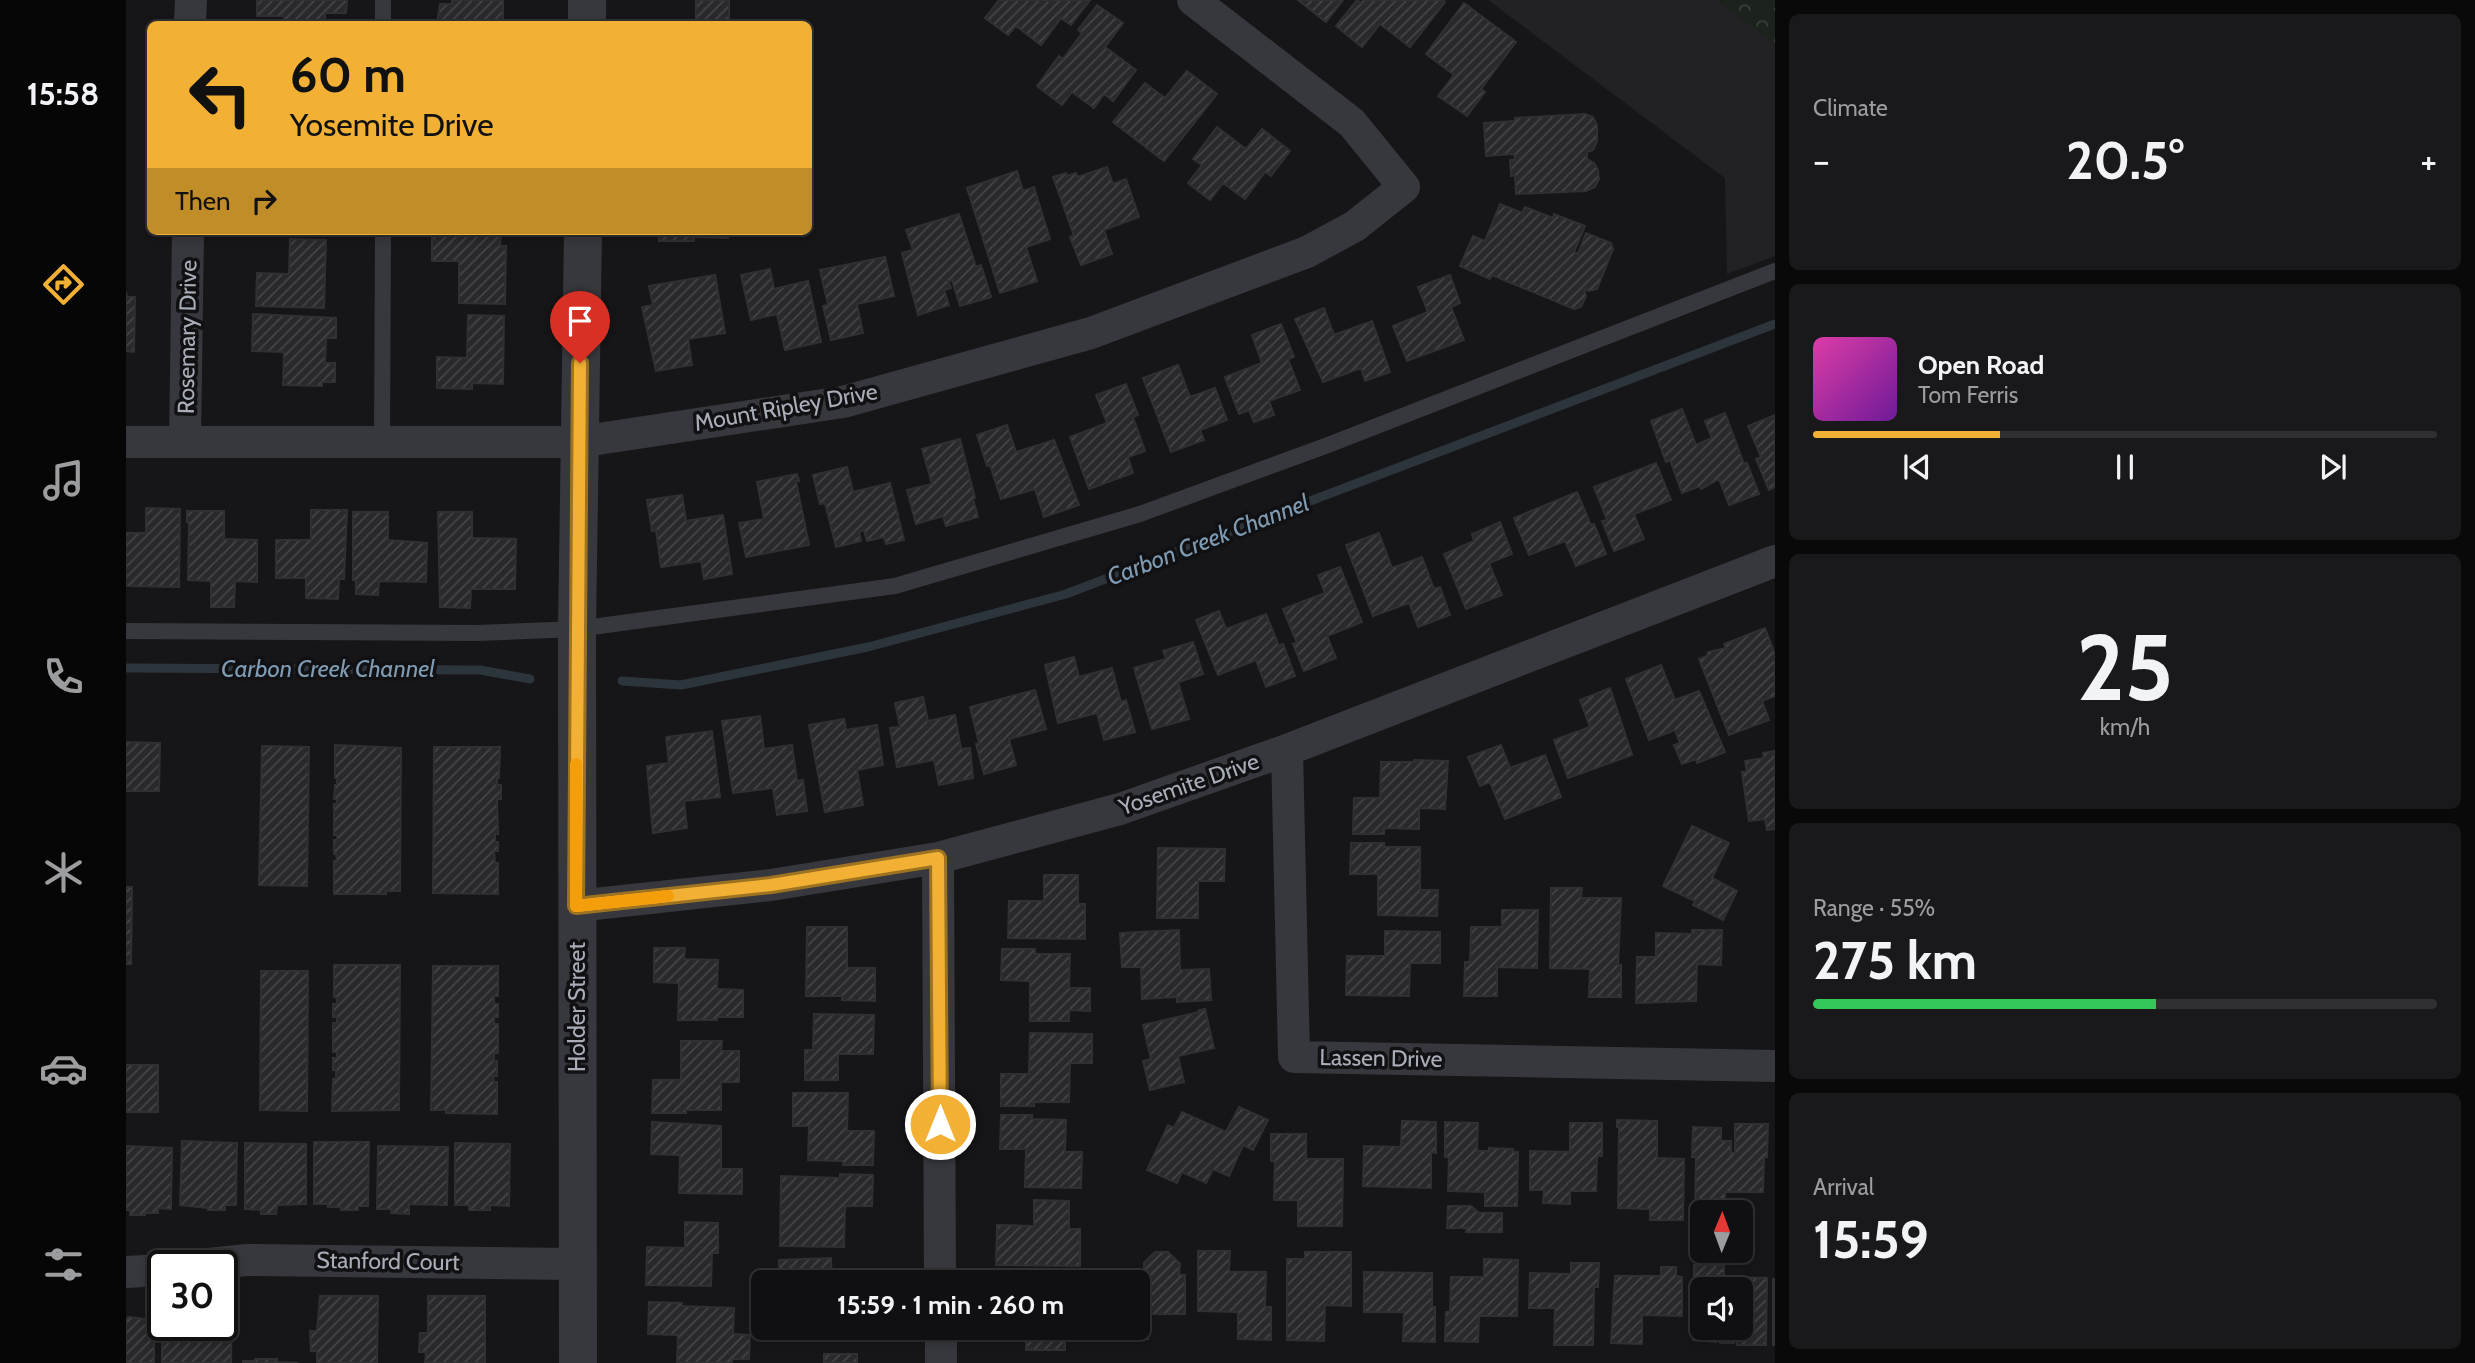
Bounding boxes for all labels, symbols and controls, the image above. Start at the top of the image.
text: 60 m [290,45,406,104]
icon: left [175,49,266,140]
text: 15:58 [27,74,99,113]
text: Climate [1813,94,1888,122]
text: Yosemite Drive [290,105,494,144]
text: 20.5° [2066,129,2184,192]
text: − [1813,137,1830,184]
text: + [2420,137,2437,184]
icon: right [245,182,283,220]
text: Then [175,185,231,217]
street label: Rosemary Drive [172,259,202,414]
icon: directions [39,260,88,309]
pin [550,291,610,363]
icon: arrive [561,302,599,340]
text: Open Road [1918,349,2044,381]
street label: Mount Ripley Drive [692,377,880,437]
text: Tom Ferris [1918,381,2018,409]
icon: previous [1898,448,1936,486]
icon: pause [2106,448,2144,486]
icon: next [2314,448,2352,486]
icon: music [39,456,88,505]
water label: Carbon Creek Channel [1103,488,1313,591]
text: 25 [2076,612,2174,723]
icon: phone [39,652,88,701]
water label: Carbon Creek Channel [221,654,435,683]
text: km/h [2100,713,2150,741]
street label: Yosemite Drive [1114,747,1263,821]
icon: climate [39,848,88,897]
text: Range · 55% [1813,894,1935,922]
text: 275 km [1813,929,1977,992]
street label: Holder Street [563,942,591,1072]
street label: Lassen Drive [1319,1043,1443,1073]
icon: car [39,1044,88,1093]
position arrow [903,1087,977,1161]
text: Arrival [1813,1173,1874,1201]
north arrow [1690,1200,1754,1264]
map controls [1690,1200,1753,1340]
text: 15:59 [1813,1208,1929,1271]
icon: filters [39,1240,88,1289]
street label: Stanford Court [316,1246,460,1276]
speed limit sign: 30 [147,1250,238,1341]
button: sound [1690,1277,1753,1340]
text: 15:59 · 1 min · 260 m [837,1289,1064,1321]

